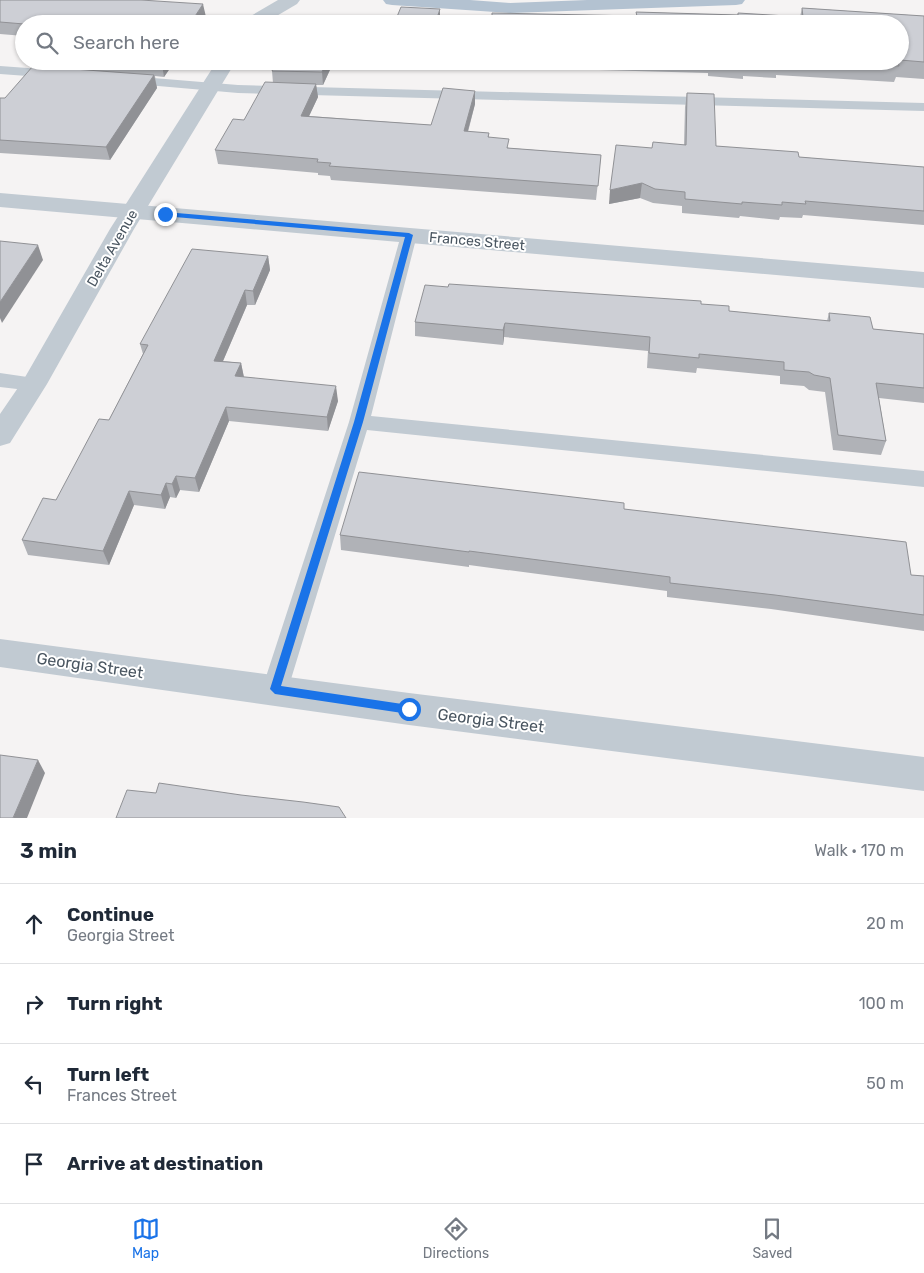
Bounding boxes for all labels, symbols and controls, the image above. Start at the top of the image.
search box [15,15,909,70]
icon: search [33,29,61,57]
text: Search here [73,31,180,54]
route end [154,203,177,226]
street label: Delta Avenue [84,207,141,290]
street label: Frances Street [428,229,526,254]
street label: Georgia Street [35,649,144,682]
route start [398,698,421,721]
street label: Georgia Street [436,705,545,736]
text: 3 min [20,838,77,863]
text: Walk · 170 m [814,841,904,860]
text: Continue [67,903,154,926]
icon: ahead [20,910,48,938]
text: 20 m [866,914,904,933]
text: Georgia Street [67,926,174,945]
icon: right [20,990,48,1018]
text: Turn right [67,992,162,1015]
text: 100 m [859,994,904,1013]
text: Turn left [67,1063,149,1086]
icon: left [20,1070,48,1098]
text: 50 m [866,1074,904,1093]
text: Frances Street [67,1086,177,1105]
icon: arrive [20,1150,48,1178]
text: Arrive at destination [67,1152,263,1175]
tab: Map [132,1215,160,1262]
tab: Directions [423,1215,489,1262]
tab: Saved [752,1215,792,1262]

